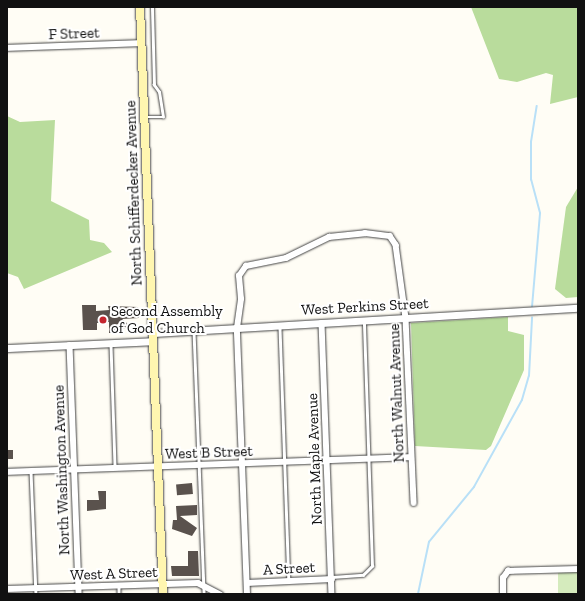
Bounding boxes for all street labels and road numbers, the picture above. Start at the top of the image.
street label: F Street [48,24,100,44]
street label: North Schifferdecker Avenue [122,100,146,286]
street label: West Perkins Street [301,295,429,319]
street label: North Walnut Avenue [386,323,408,463]
street label: North Washington Avenue [50,384,74,556]
street label: North Maple Avenue [304,392,326,526]
street label: West B Street [165,442,253,464]
street label: A Street [262,559,316,579]
street label: West A Street [69,563,159,585]

